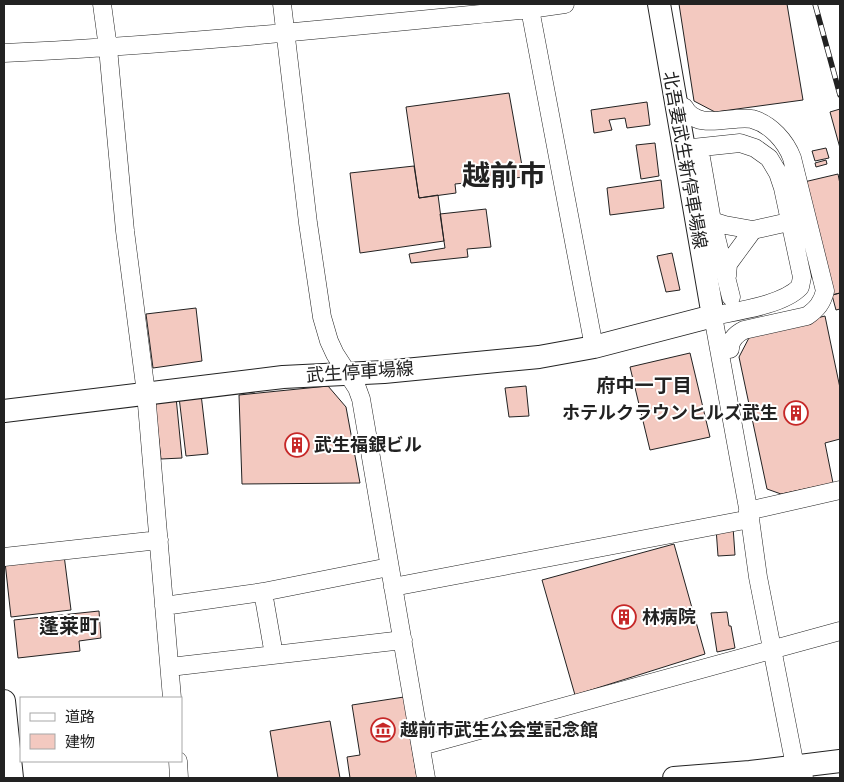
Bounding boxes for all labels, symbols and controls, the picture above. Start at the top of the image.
street label: 北吾妻武生新停車場線 [659,69,715,251]
district label: 越前市 [462,153,546,193]
street label: 武生停車場線 [305,353,415,387]
district label: 府中一丁目 [596,370,692,397]
place label: ホテルクラウンヒルズ武生 [562,398,778,424]
building icon: ホテルクラウンヒルズ武生 [783,400,809,426]
place label: 武生福銀ビル [314,430,422,456]
building icon: 武生福銀ビル [284,432,310,458]
place label: 林病院 [642,602,696,628]
building icon: 林病院 [611,604,637,630]
district label: 蓬莱町 [39,610,99,639]
legend [20,697,182,762]
text: 道路 [65,705,95,726]
place label: 越前市武生公会堂記念館 [400,715,598,741]
museum icon: 越前市武生公会堂記念館 [370,717,396,743]
text: 建物 [65,730,95,751]

